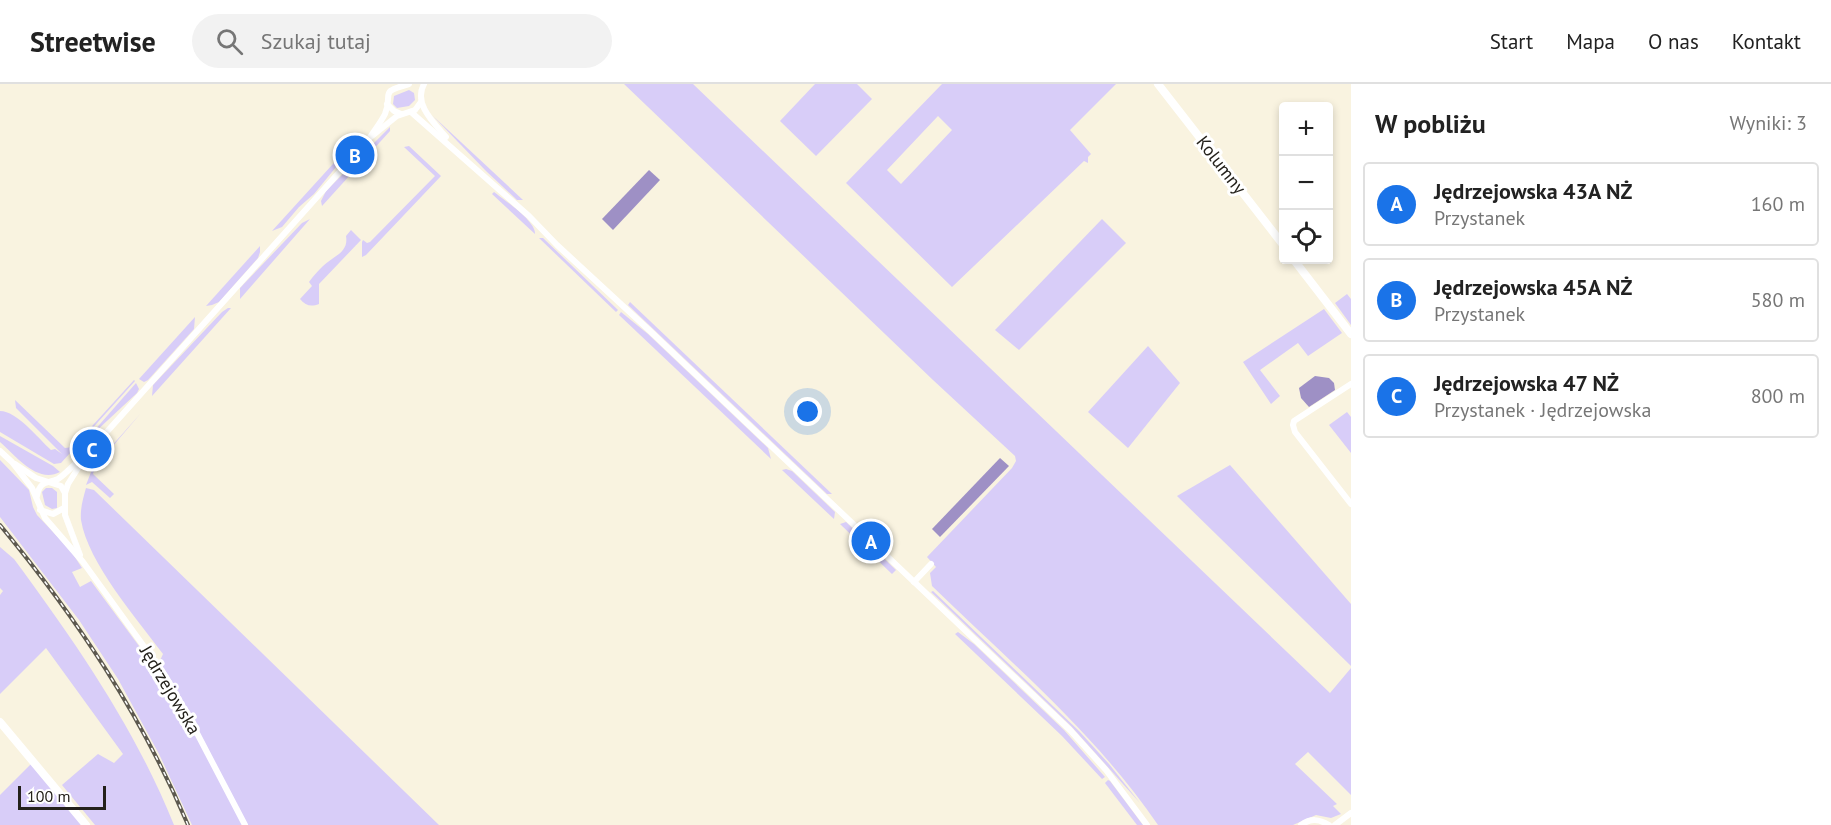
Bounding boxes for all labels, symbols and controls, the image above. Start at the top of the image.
search box [192,14,612,68]
text: Streetwise [30,23,156,60]
icon: search [213,25,246,58]
text: Szukaj tutaj [261,27,371,55]
text: Start [1490,28,1533,55]
text: Mapa [1566,28,1615,55]
text: O nas [1648,28,1699,55]
text: Kontakt [1732,28,1801,55]
map controls [1279,102,1333,264]
button: + [1279,102,1333,156]
text: W pobliżu [1375,107,1486,140]
text: Wyniki: 3 [1730,110,1807,136]
street label: Kolumny [1192,131,1252,199]
pin: B [336,132,374,178]
button: − [1279,156,1333,210]
text: Jędrzejowska 43A NŻ [1434,177,1632,205]
text: A [1390,191,1403,217]
text: 160 m [1751,191,1805,217]
text: Przystanek [1434,205,1525,231]
button: locate [1279,210,1333,264]
text: Jędrzejowska 45A NŻ [1434,273,1632,301]
text: B [1391,287,1402,313]
text: 580 m [1751,287,1805,313]
text: Przystanek [1434,301,1525,327]
text: Jędrzejowska 47 NŻ [1434,369,1619,397]
text: C [1391,383,1402,409]
text: 800 m [1751,383,1805,409]
your location [793,397,822,426]
text: Przystanek · Jędrzejowska [1434,397,1651,423]
pin: C [72,426,112,472]
pin: A [852,518,890,564]
street label: Jędrzejowska [134,640,206,738]
scale bar [18,783,106,810]
text: 100 m [27,786,70,806]

